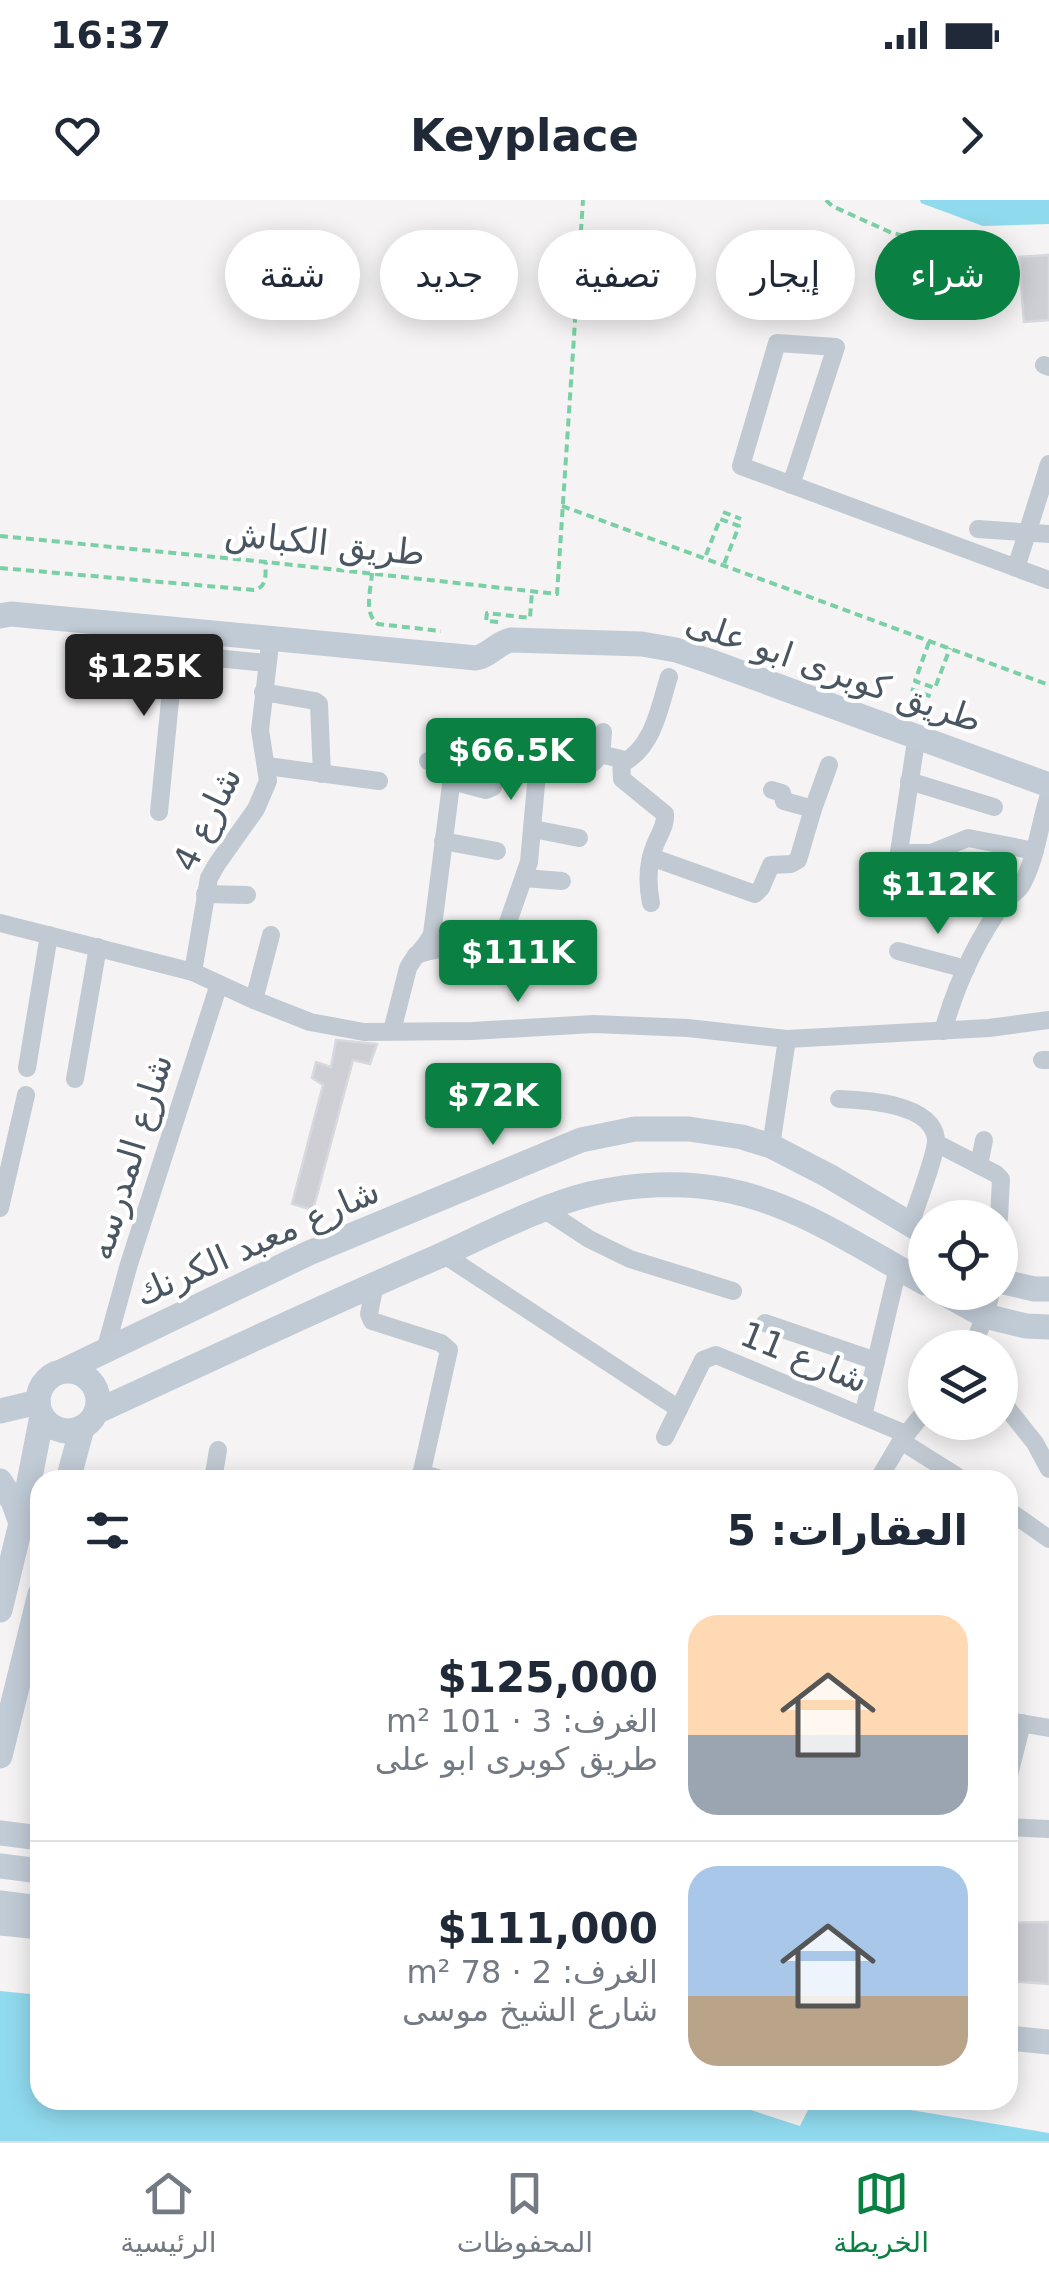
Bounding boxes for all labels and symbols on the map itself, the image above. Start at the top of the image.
street label: طريق الكباش [223,513,427,574]
street label: طريق كوبرى ابو على [681,602,987,741]
pin: $125K [74,634,214,719]
pin: $66.5K [430,718,592,803]
street label: شارع 4 [165,760,250,878]
pin: $112K [868,852,1008,937]
pin: $111K [448,920,588,1005]
street label: شارع المدرسه [80,1049,181,1265]
pin: $72K [434,1063,552,1148]
street label: شارع معبد الكرنك [129,1170,386,1315]
street label: شارع 11 [734,1313,873,1401]

